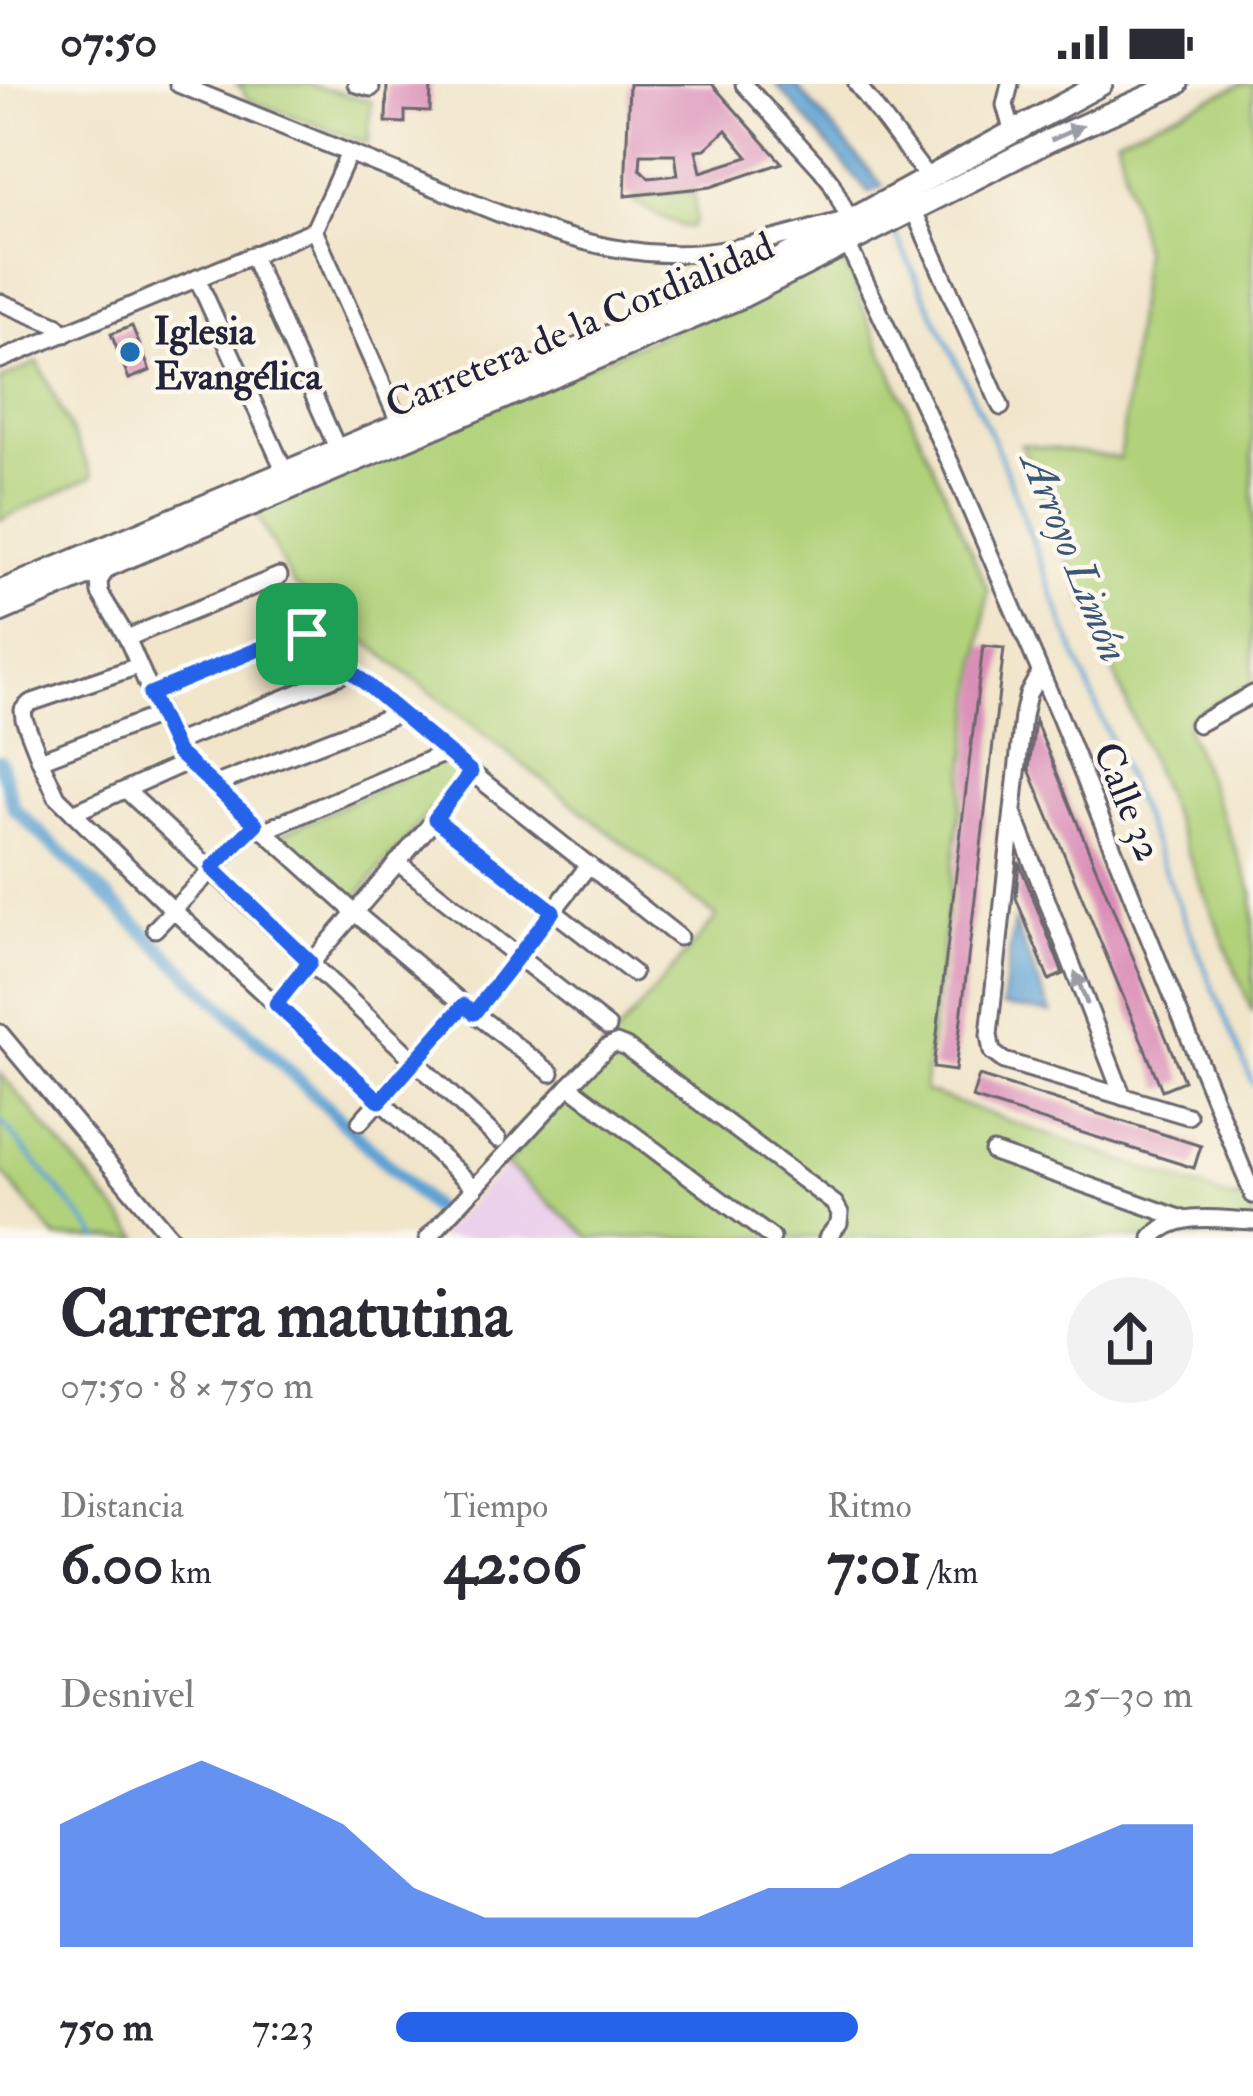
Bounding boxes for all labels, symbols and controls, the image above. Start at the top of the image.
text: 07:50 [60,14,157,70]
one-way arrow [1050,123,1085,143]
street label: Carretera de la Cordialidad [378,221,781,429]
place label: Iglesia Evangélica [154,307,322,401]
marker: Iglesia Evangélica [117,339,143,365]
water label: Arroyo Limón [1007,442,1140,670]
pin [256,583,358,685]
icon: arrive [274,601,340,667]
street label: Calle 32 [1082,735,1173,868]
one-way arrow [1071,970,1090,1006]
text: Carrera matutina [60,1274,511,1357]
button: share [1067,1277,1193,1403]
text: 07:50 · 8 × 750 m [60,1361,313,1410]
text: Distancia [60,1486,184,1527]
text: Tiempo [444,1486,548,1527]
text: Ritmo [827,1486,912,1527]
text: 6.00 [60,1527,163,1602]
text: 42:06 [444,1527,582,1602]
text: 7:01 [827,1527,922,1602]
text: km [163,1552,212,1593]
text: /km [922,1552,978,1593]
text: Desnivel [60,1670,195,1719]
text: 25–30 m [1063,1670,1193,1719]
text: 750 m [60,2003,153,2052]
text: 7:23 [252,2003,314,2052]

